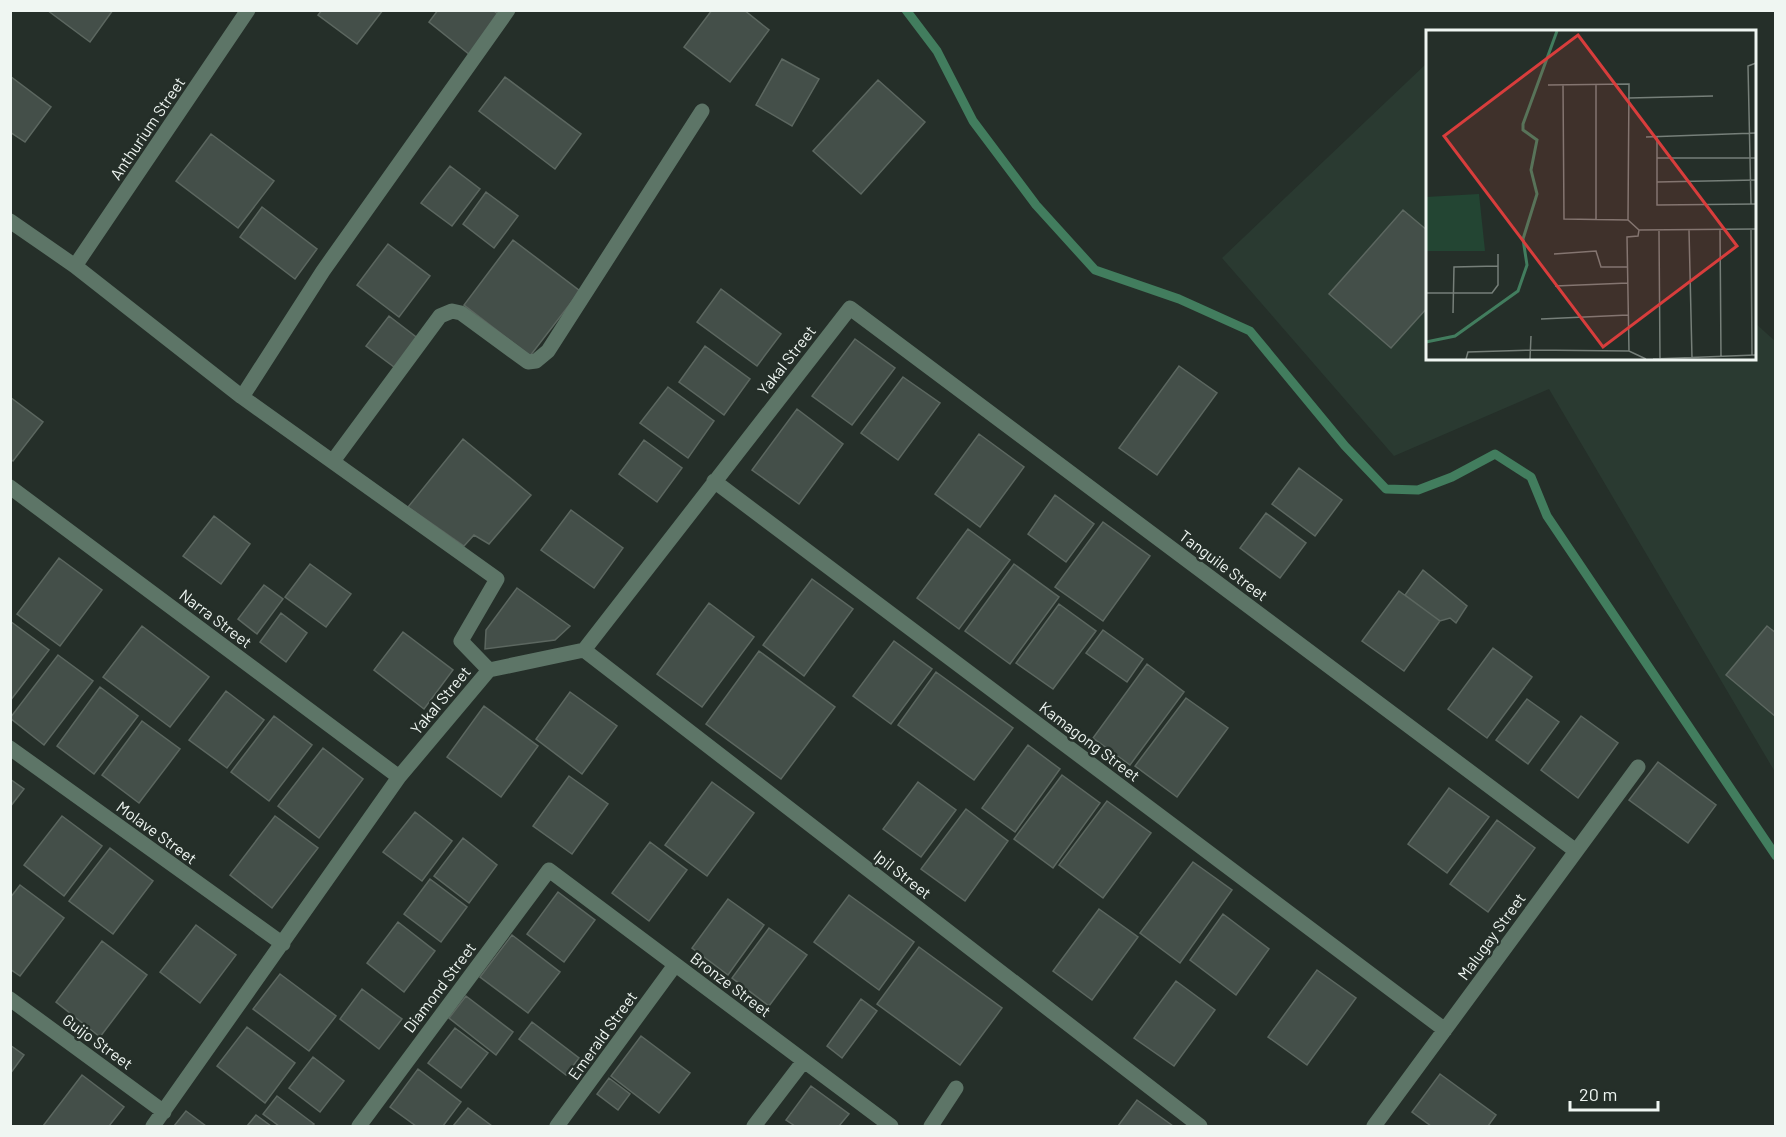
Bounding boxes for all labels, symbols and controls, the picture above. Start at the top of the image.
inset map [1426,30,1756,360]
street label: Anthurium Street [106,73,188,183]
street label: Yakal Street [753,321,819,399]
street label: Tanguile Street [1176,526,1272,604]
street label: Narra Street [176,585,256,651]
street label: Yakal Street [406,662,474,738]
street label: Kamagong Street [1036,697,1144,785]
street label: Molave Street [113,796,201,868]
street label: Ipil Street [871,846,935,902]
street label: Malugay Street [1453,889,1529,983]
street label: Diamond Street [399,938,479,1036]
street label: Bronze Street [687,948,775,1020]
street label: Emerald Street [564,987,640,1083]
street label: Guijo Street [59,1009,137,1073]
scale bar [1570,1074,1658,1112]
text: 20 m [1579,1083,1617,1105]

